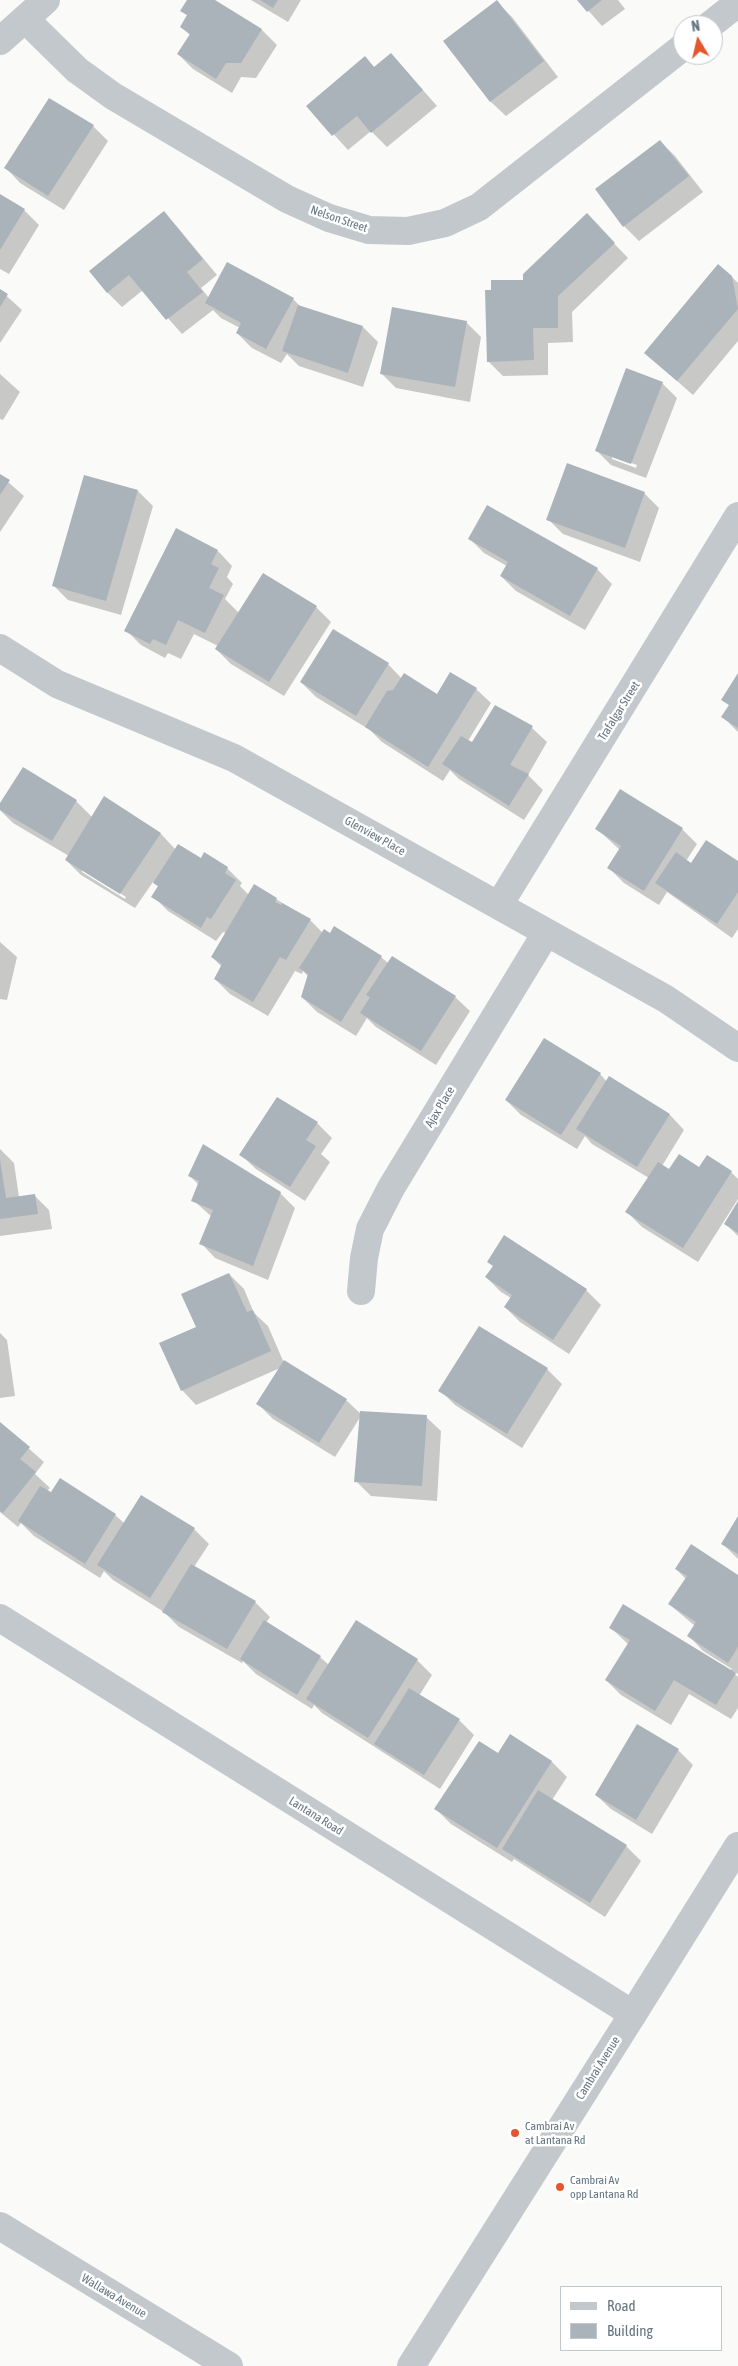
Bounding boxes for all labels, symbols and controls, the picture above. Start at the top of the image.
north arrow [673,15,723,65]
text: N [690,18,701,35]
street label: Nelson Street [309,203,369,235]
street label: Trafalgar Street [595,679,643,743]
street label: Glenview Place [342,813,408,859]
street label: Ajax Place [422,1084,458,1130]
street label: Lantana Road [286,1794,346,1838]
street label: Cambrai Avenue [573,2034,623,2102]
place label: Cambrai Av at Lantana Rd [525,2119,585,2147]
marker: Cambrai Av at Lantana Rd [509,2127,521,2139]
place label: Cambrai Av opp Lantana Rd [570,2173,638,2201]
marker: Cambrai Av opp Lantana Rd [554,2181,566,2193]
street label: Wallawa Avenue [79,2271,149,2321]
legend [560,2286,723,2351]
text: Road [607,2297,636,2314]
text: Building [607,2322,653,2339]

